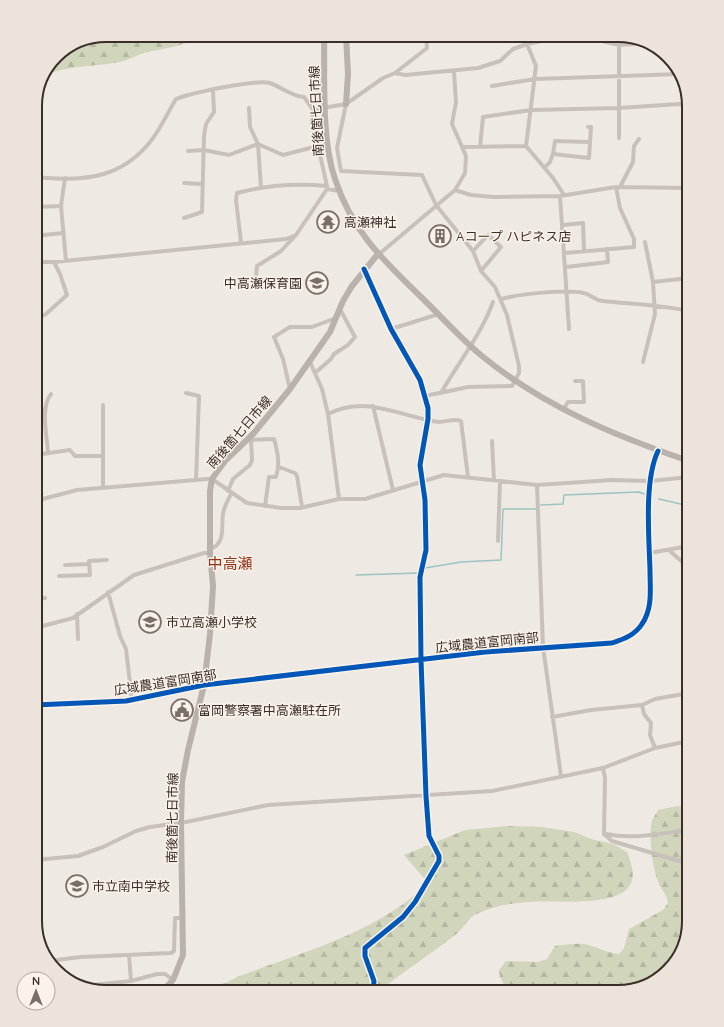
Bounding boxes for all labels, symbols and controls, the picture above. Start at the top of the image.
street label: 南後箇七日市線 [306,65,326,157]
temple icon: 高瀬神社 [315,209,341,235]
place label: 高瀬神社 [344,214,396,230]
building icon: Aコープ ハピネス店 [427,223,453,249]
place label: Aコープ ハピネス店 [456,228,571,244]
school or university icon: 中高瀬保育園 [304,270,330,296]
place label: 中高瀬保育園 [224,275,302,291]
street label: 南後箇七日市線 [203,392,275,472]
district label: 中高瀬 [207,554,253,573]
school or university icon: 市立高瀬小学校 [137,609,163,635]
place label: 市立高瀬小学校 [166,614,257,630]
street label: 広域農道富岡南部 [434,629,540,655]
street label: 広域農道富岡南部 [112,666,218,698]
public building icon: 富岡警察署中高瀬駐在所 [169,697,195,723]
place label: 富岡警察署中高瀬駐在所 [198,702,341,718]
street label: 南後箇七日市線 [163,772,181,864]
school or university icon: 市立南中学校 [64,873,90,899]
place label: 市立南中学校 [92,878,170,894]
north arrow [16,971,56,1011]
text: N [32,974,40,988]

